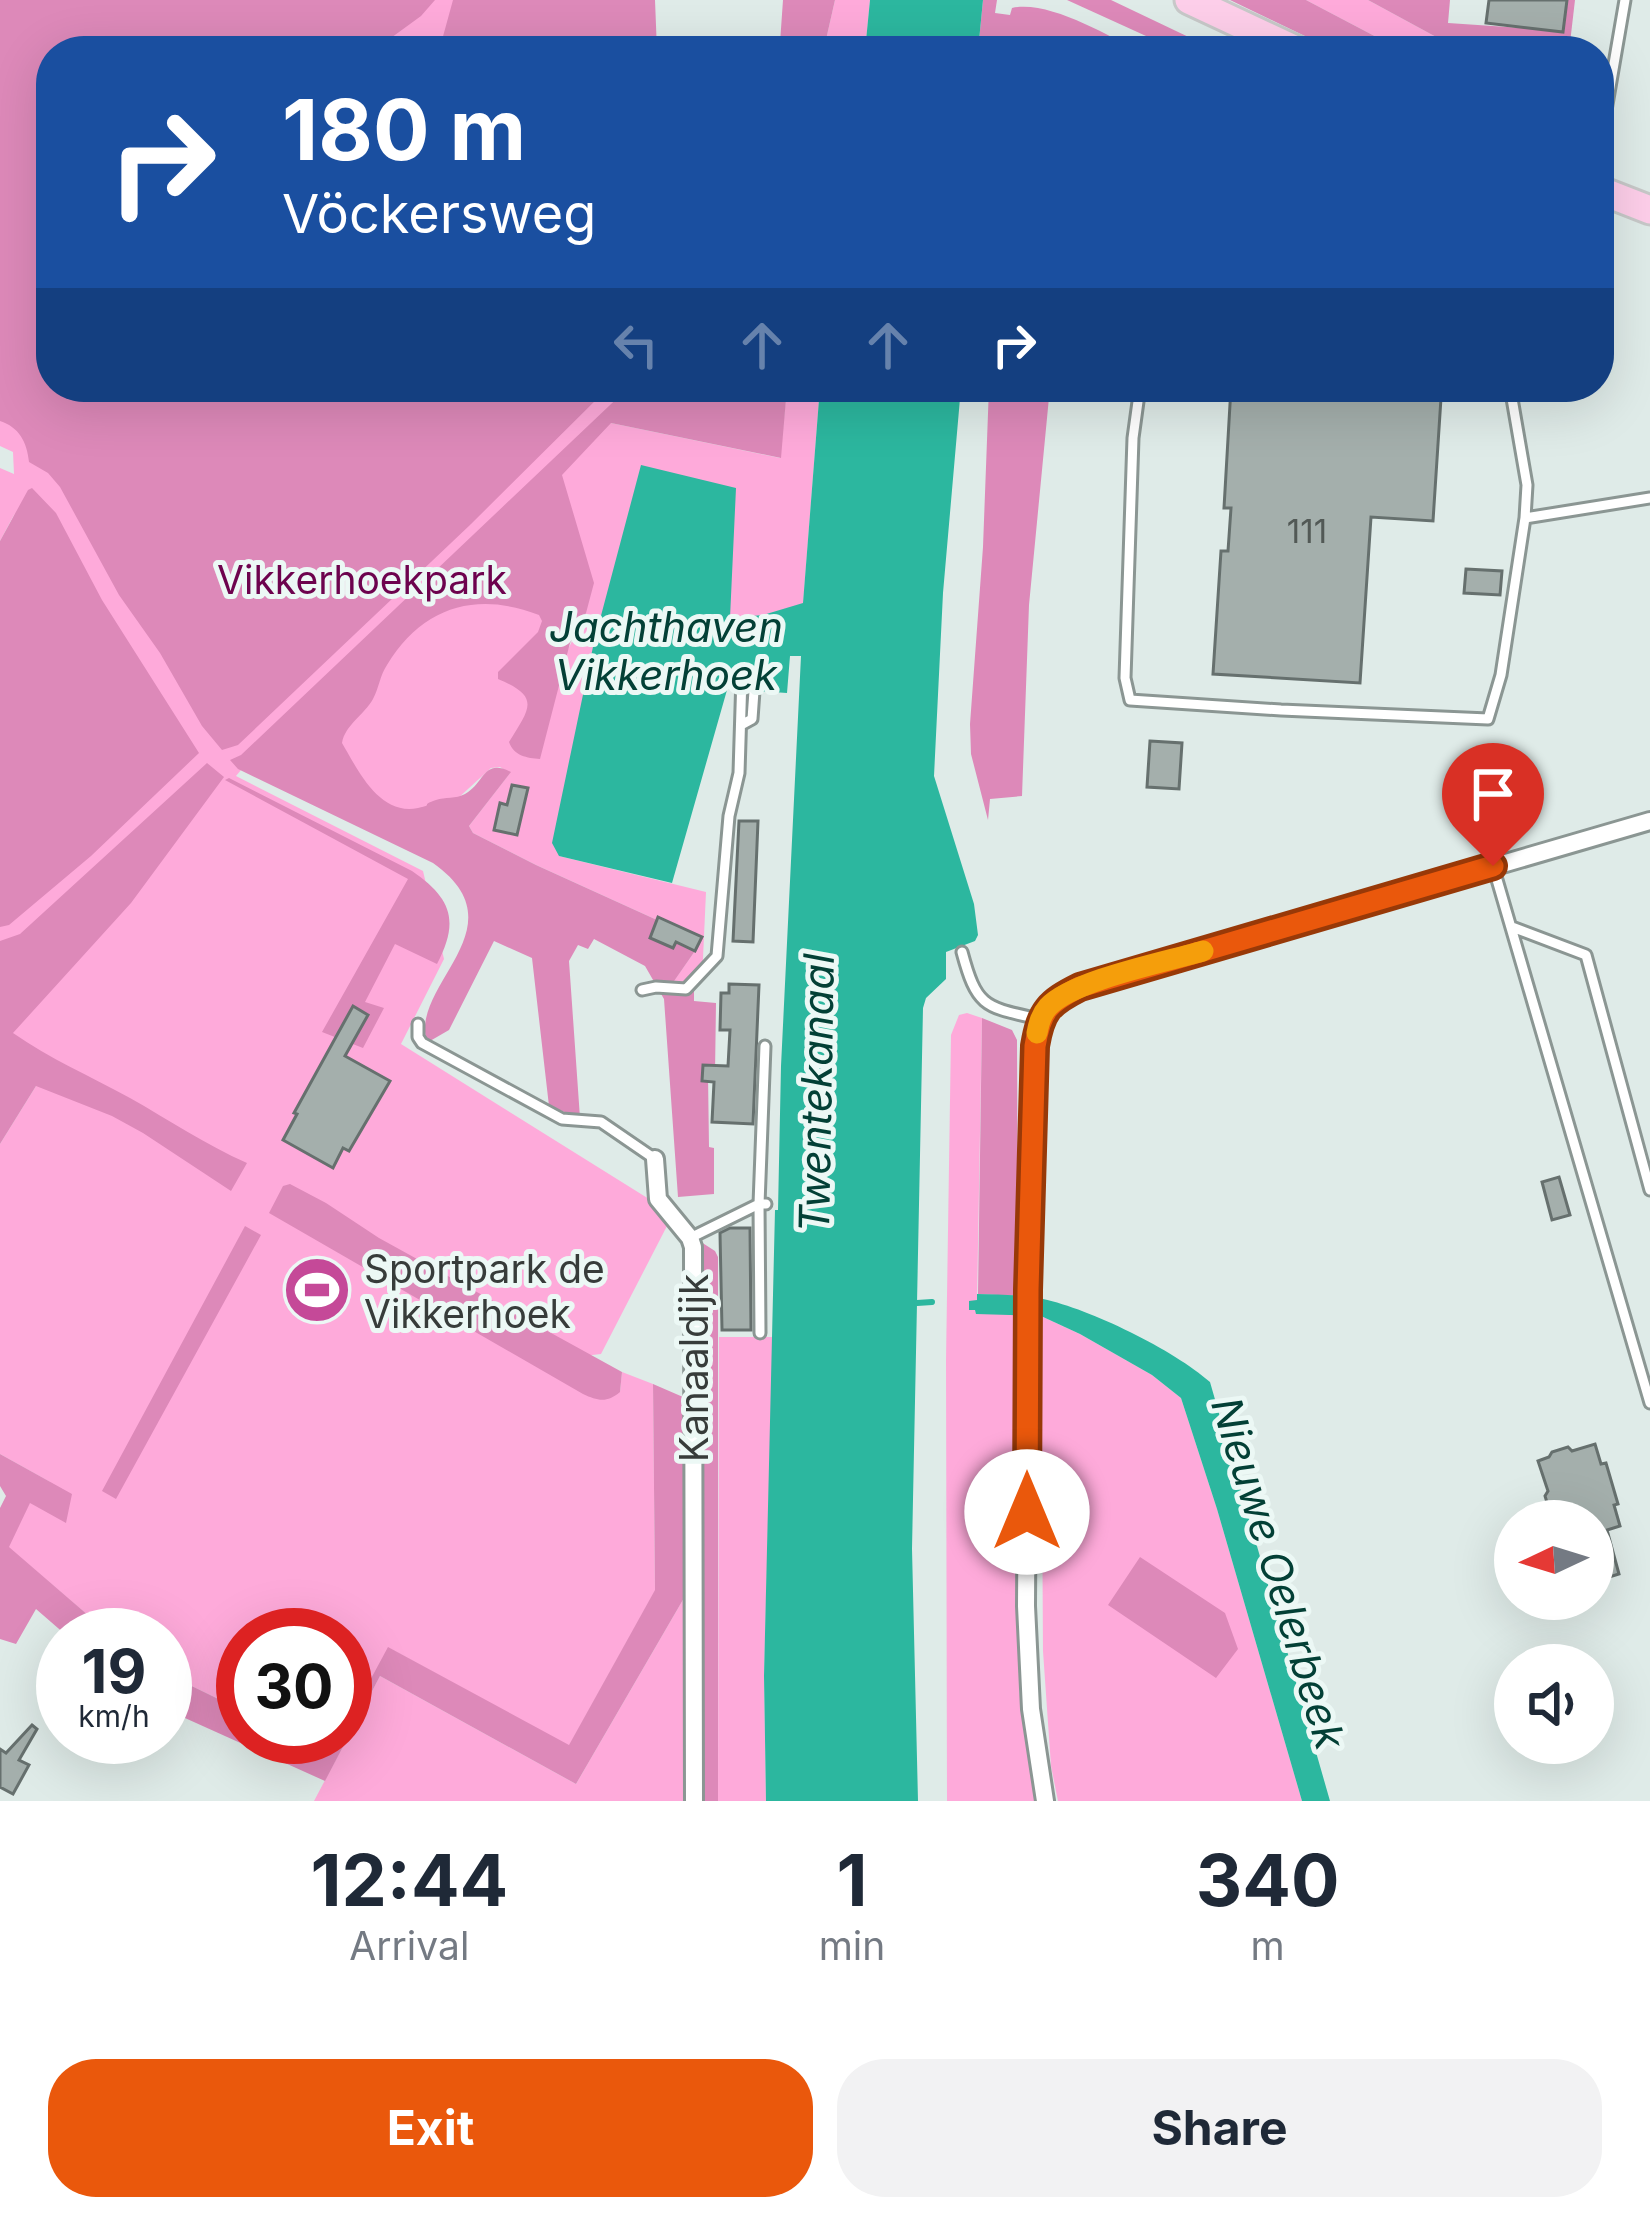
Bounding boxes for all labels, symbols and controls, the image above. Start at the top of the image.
text: 180 m [282,79,526,180]
icon: right [84,84,240,240]
text: Vöckersweg [282,181,596,246]
icon: left [603,312,669,378]
icon: ahead [729,312,795,378]
icon: ahead [855,312,921,378]
icon: right [981,312,1047,378]
house number: 111 [1287,511,1327,551]
park label: Vikkerhoekpark [217,556,507,603]
water label: Jachthaven Vikkerhoek [549,601,783,700]
pin [1442,743,1544,866]
icon: arrive [1460,761,1526,827]
water label: Twentekanaal [788,952,844,1233]
place label: Sportpark de Vikkerhoek [364,1245,605,1337]
sports icon: Sportpark de Vikkerhoek [282,1255,352,1325]
street label: Kanaaldijk [670,1274,717,1462]
water label: Nieuwe Oelerbeek [1201,1391,1357,1756]
position arrow [964,1449,1090,1575]
north arrow [1494,1500,1614,1620]
map controls [1494,1500,1614,1764]
speed limit sign: 30 [216,1608,372,1764]
text: 19 [82,1635,146,1707]
button: sound [1494,1644,1614,1764]
text: km/h [78,1698,150,1734]
text: 12:44 [310,1836,508,1923]
text: 1 [837,1836,868,1923]
text: 340 [1196,1836,1340,1923]
text: Arrival [349,1922,469,1969]
text: min [819,1922,885,1969]
text: m [1251,1922,1285,1969]
button: Exit [48,2059,813,2197]
button: Share [837,2059,1602,2197]

